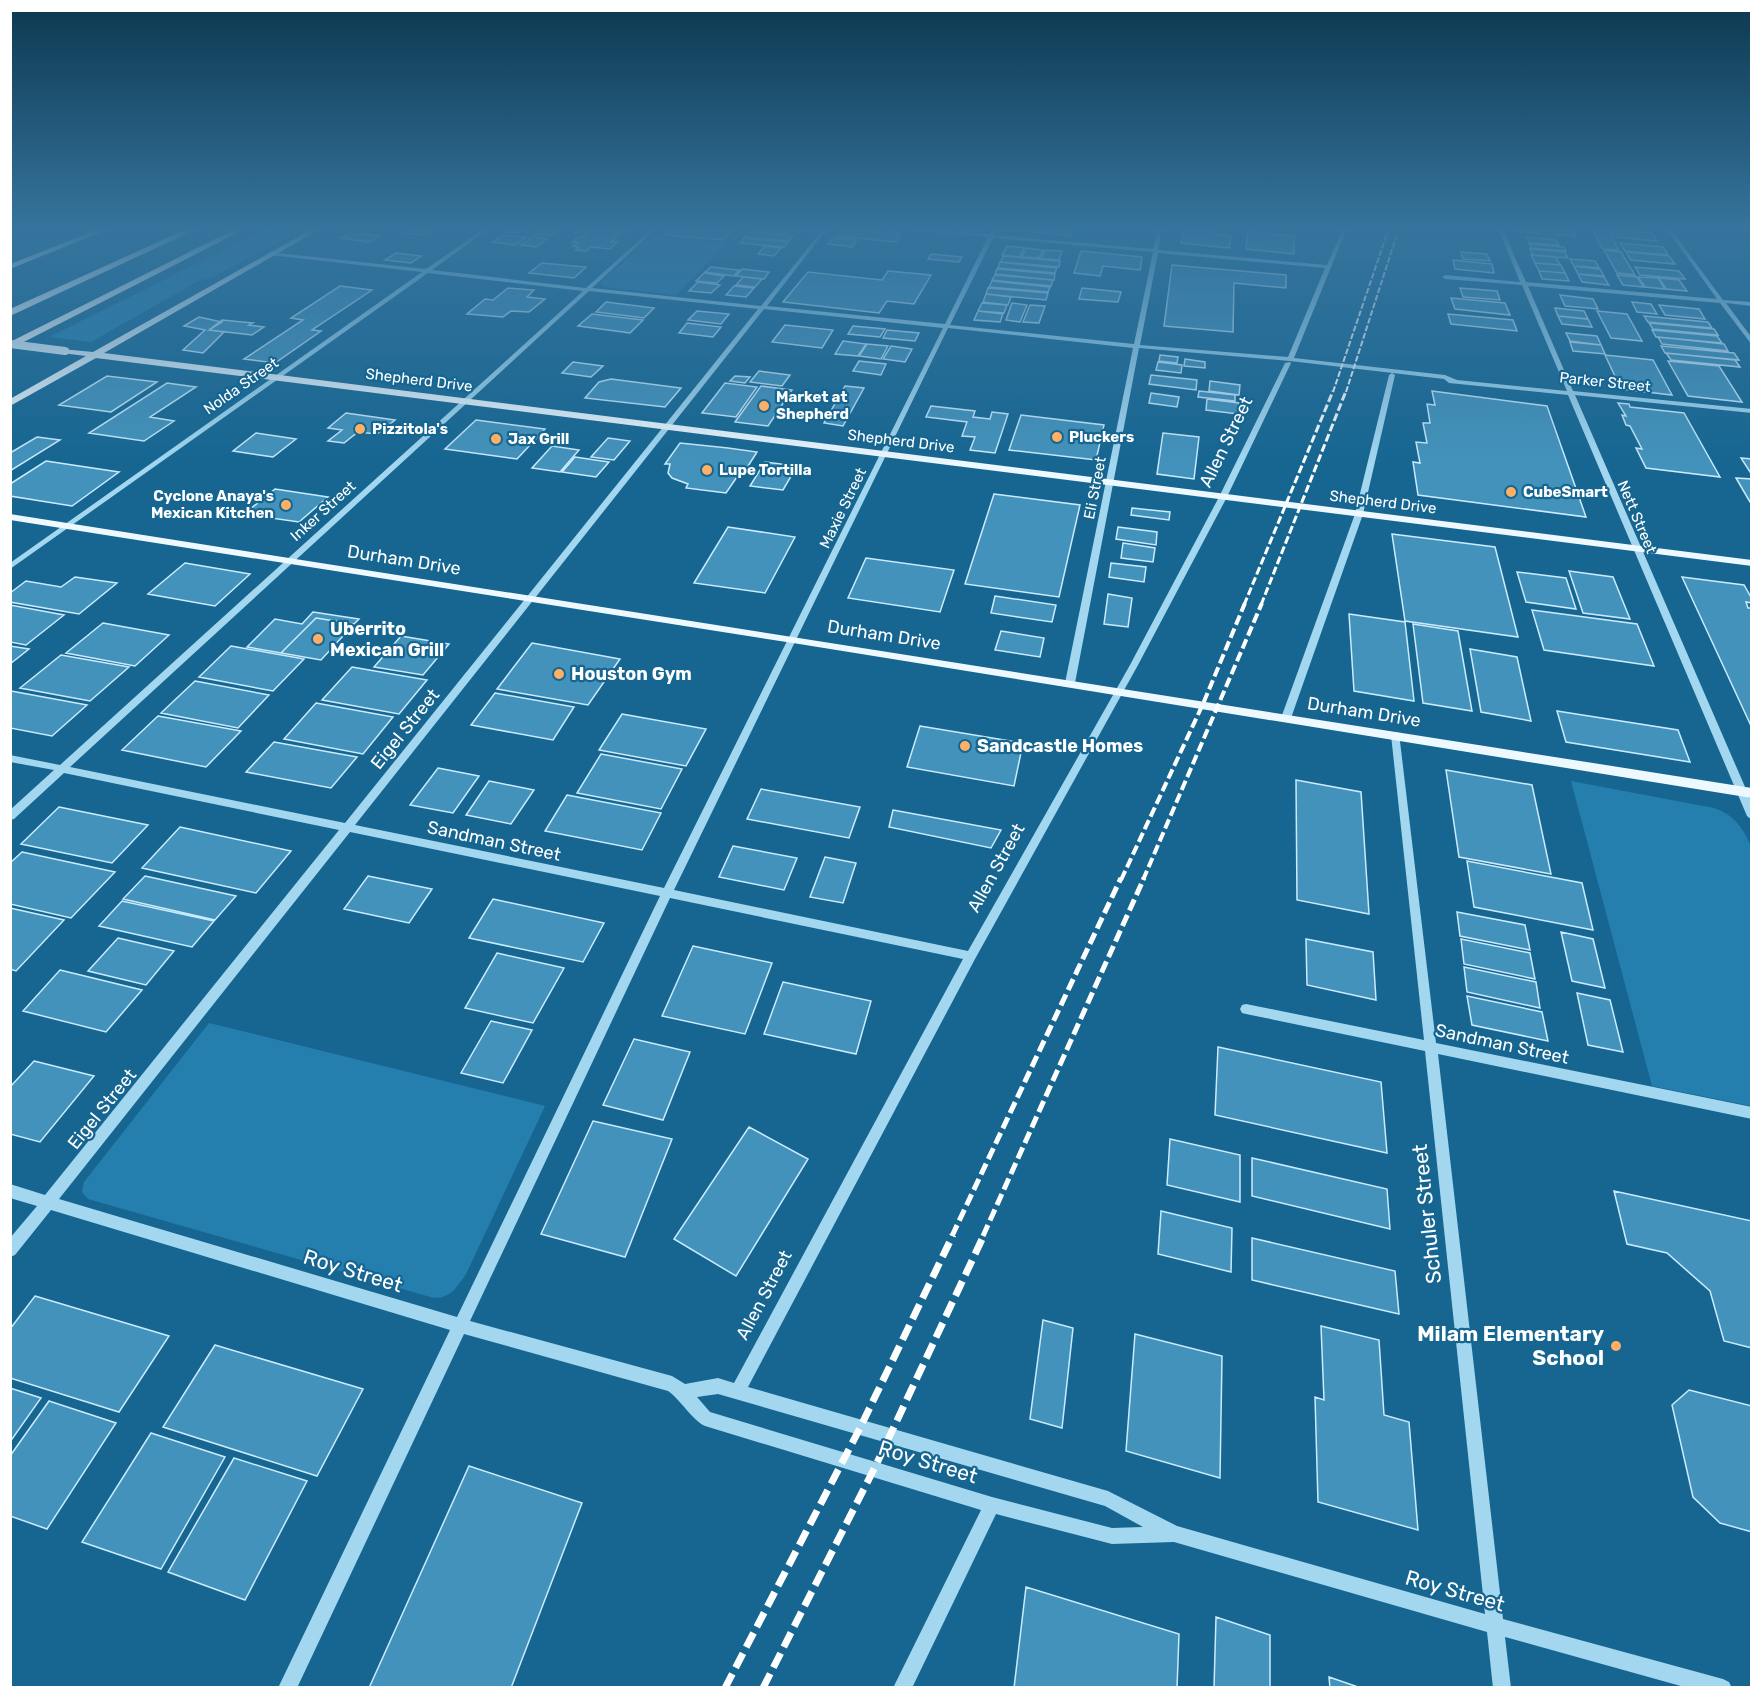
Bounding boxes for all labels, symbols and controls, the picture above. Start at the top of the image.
street label: Nolda Street [200,354,282,418]
street label: Shepherd Drive [365,365,473,395]
street label: Parker Street [1558,368,1652,396]
place label: Market at Shepherd [776,388,849,423]
street label: Allen Street [1195,393,1257,491]
marker: Market at Shepherd [757,399,771,413]
place label: Pizzitola's [372,420,448,438]
marker: Pizzitola's [353,422,367,436]
street label: Shepherd Drive [847,426,955,456]
place label: Pluckers [1069,428,1134,446]
place label: Jax Grill [508,430,569,448]
marker: Pluckers [1050,430,1064,444]
marker: Jax Grill [489,432,503,446]
street label: Eli Street [1080,455,1110,521]
place label: Lupe Tortilla [719,461,812,479]
marker: Lupe Tortilla [700,463,714,477]
street label: Maxie Street [816,465,870,551]
street label: Inker Street [287,477,359,545]
street label: Nett Street [1614,478,1660,556]
place label: CubeSmart [1523,483,1608,501]
marker: CubeSmart [1504,485,1518,499]
place label: Cyclone Anaya's Mexican Kitchen [151,487,274,522]
street label: Shepherd Drive [1329,487,1437,517]
marker: Cyclone Anaya's Mexican Kitchen [279,498,293,512]
street label: Durham Drive [346,540,462,580]
street label: Durham Drive [826,615,942,655]
place label: Uberrito Mexican Grill [330,618,444,661]
marker: Uberrito Mexican Grill [311,632,325,646]
place label: Houston Gym [571,663,692,685]
marker: Houston Gym [552,667,566,681]
street label: Eigel Street [366,684,444,774]
street label: Durham Drive [1306,692,1422,732]
place label: Sandcastle Homes [977,735,1143,757]
marker: Sandcastle Homes [958,739,972,753]
street label: Sandman Street [425,816,563,866]
street label: Allen Street [963,820,1029,916]
street label: Sandman Street [1433,1019,1571,1069]
street label: Eigel Street [63,1064,141,1154]
street label: Schuler Street [1407,1143,1446,1285]
street label: Roy Street [301,1244,406,1297]
street label: Allen Street [731,1246,797,1344]
place label: Milam Elementary School [1417,1321,1604,1370]
marker: Milam Elementary School [1609,1339,1623,1353]
street label: Roy Street [876,1435,981,1488]
street label: Roy Street [1403,1564,1508,1617]

